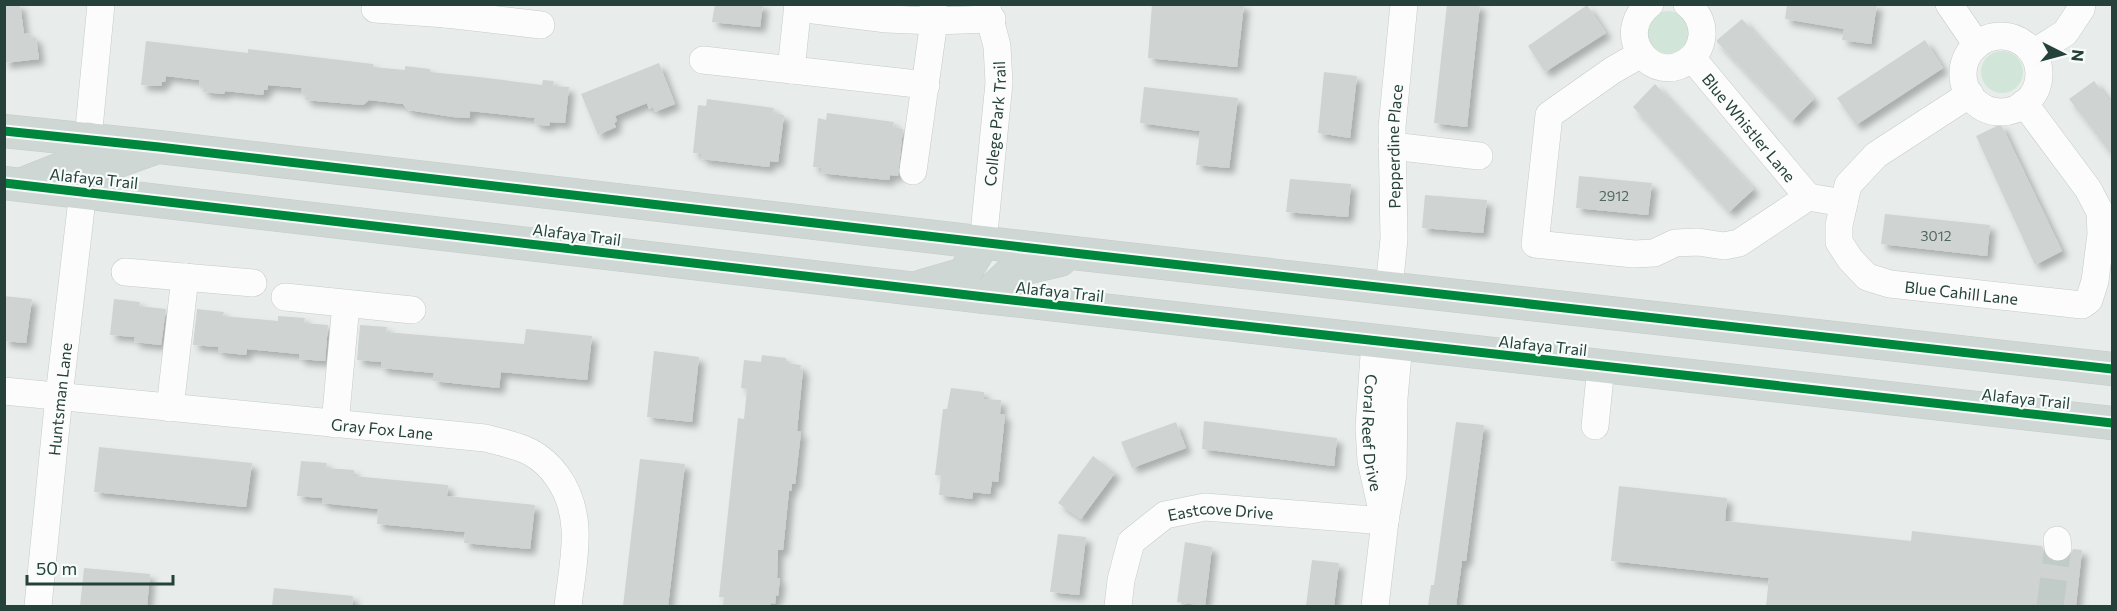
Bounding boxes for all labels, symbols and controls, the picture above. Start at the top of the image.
north arrow [2033,24,2093,84]
text: N [2068,49,2088,63]
street label: College Park Trail [979,61,1009,187]
street label: Blue Whistler Lane [1699,69,1800,185]
street label: Pepperdine Place [1382,83,1406,209]
street label: Alafaya Trail [49,164,139,192]
house number: 2912 [1599,187,1629,204]
street label: Alafaya Trail [532,219,622,249]
house number: 3012 [1921,227,1952,244]
street label: Blue Cahill Lane [1904,276,2019,307]
street label: Alafaya Trail [1015,277,1105,305]
street label: Alafaya Trail [1498,331,1588,359]
street label: Huntsman Lane [44,341,75,457]
street label: Coral Reef Drive [1359,374,1387,493]
street label: Alafaya Trail [1981,384,2071,412]
street label: Gray Fox Lane [330,414,434,442]
street label: Eastcove Drive [1166,497,1274,524]
scale bar [27,548,172,586]
text: 50 m [36,557,77,579]

